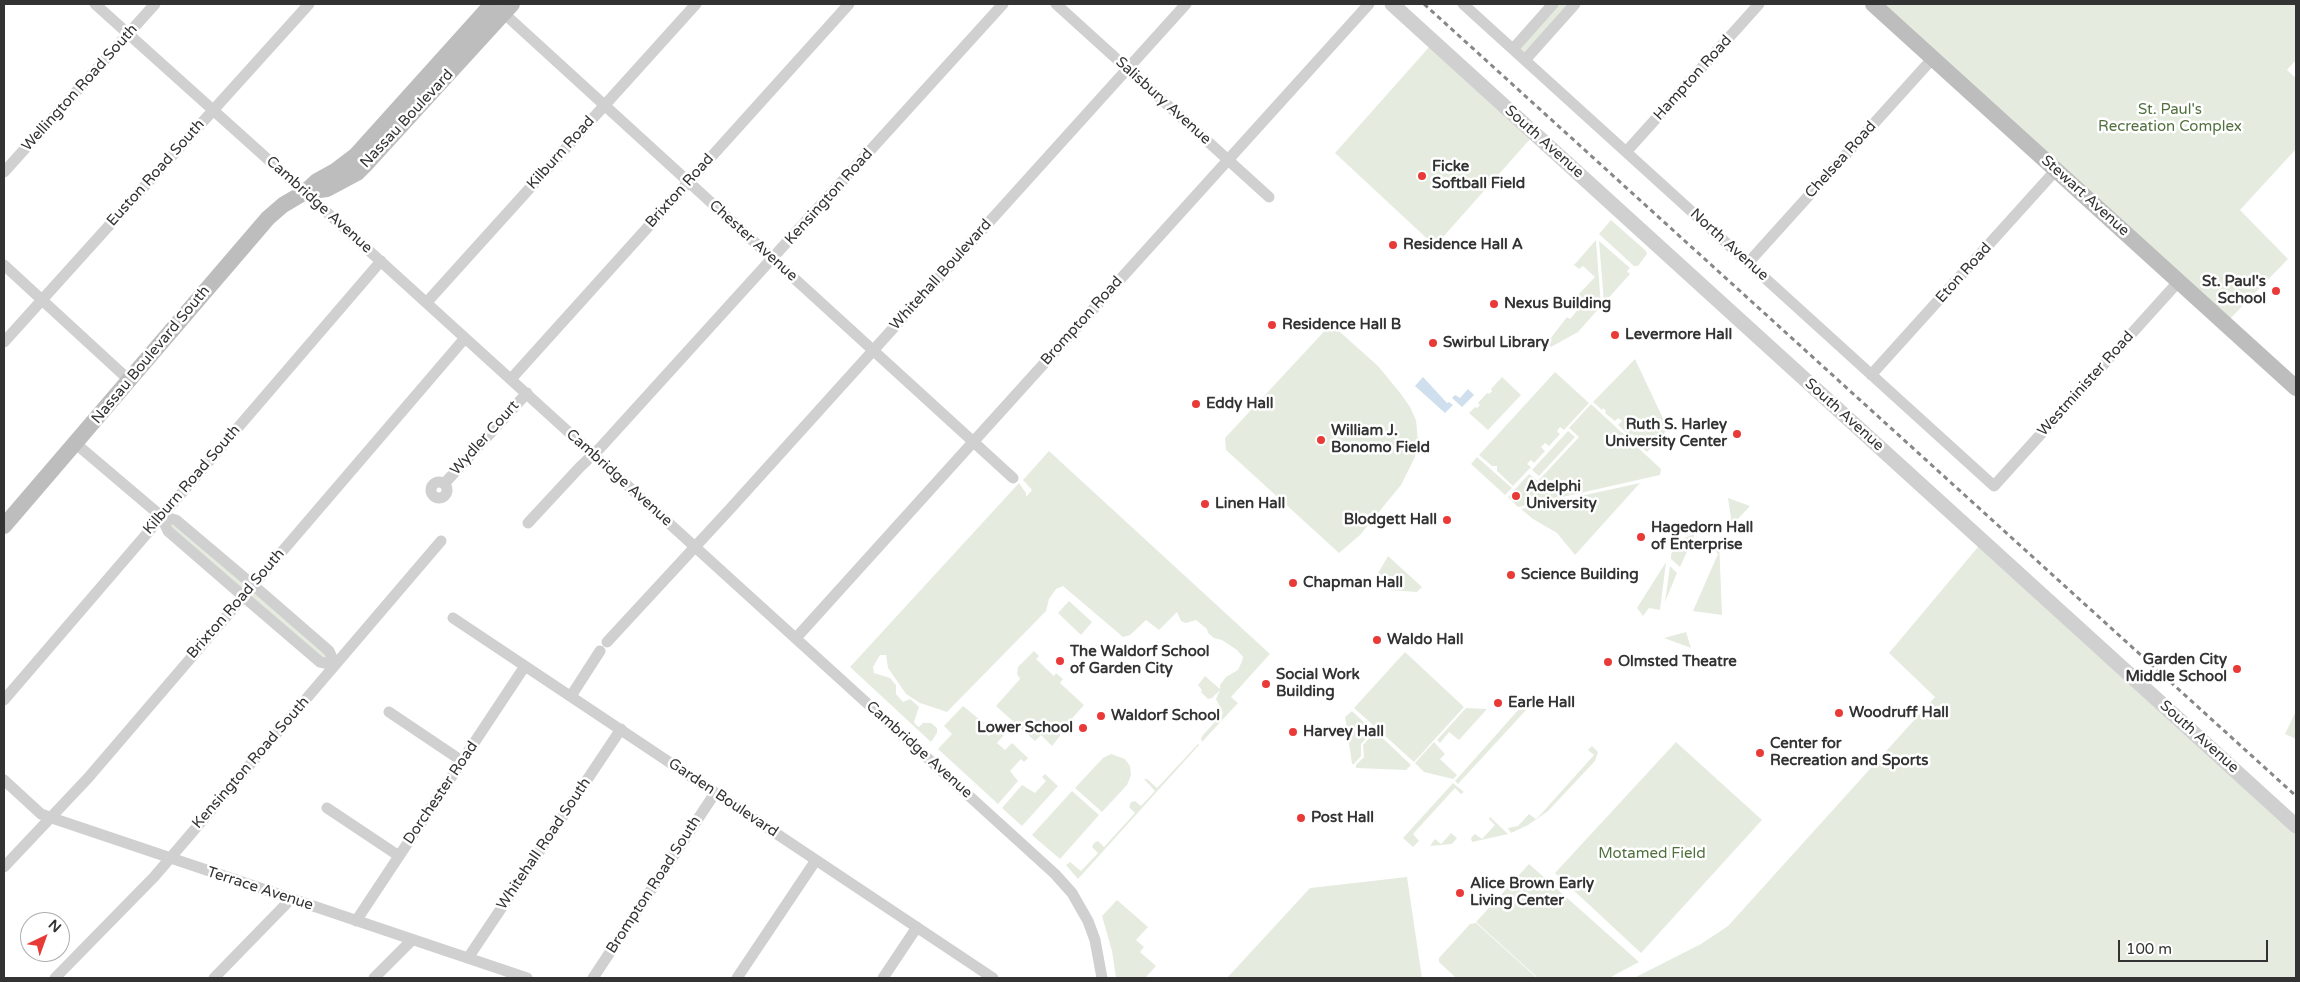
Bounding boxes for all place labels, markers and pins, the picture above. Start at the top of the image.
place label: Ficke Softball Field [1432,158,1525,193]
marker: Ficke Softball Field [1416,170,1428,182]
place label: Residence Hall A [1403,236,1523,254]
marker: Residence Hall A [1387,239,1399,251]
place label: St. Paul's School [2202,273,2266,308]
marker: St. Paul's School [2270,285,2282,297]
place label: Nexus Building [1504,295,1611,313]
marker: Nexus Building [1488,298,1500,310]
place label: Residence Hall B [1282,316,1401,334]
marker: Residence Hall B [1266,319,1278,331]
place label: Levermore Hall [1625,326,1732,344]
marker: Levermore Hall [1609,329,1621,341]
place label: Swirbul Library [1443,334,1549,352]
marker: Swirbul Library [1427,337,1439,349]
place label: Eddy Hall [1206,395,1273,413]
marker: Eddy Hall [1190,398,1202,410]
place label: Ruth S. Harley University Center [1605,416,1727,451]
place label: William J. Bonomo Field [1331,422,1430,457]
marker: Ruth S. Harley University Center [1731,428,1743,440]
marker: William J. Bonomo Field [1315,434,1327,446]
place label: Adelphi University [1526,478,1597,513]
marker: Adelphi University [1510,490,1522,502]
place label: Linen Hall [1215,495,1285,513]
marker: Linen Hall [1199,498,1211,510]
place label: Blodgett Hall [1344,511,1437,529]
marker: Blodgett Hall [1441,514,1453,526]
place label: Hagedorn Hall of Enterprise [1651,519,1753,554]
marker: Hagedorn Hall of Enterprise [1635,531,1647,543]
place label: Science Building [1521,566,1639,584]
marker: Science Building [1505,569,1517,581]
place label: Chapman Hall [1303,574,1403,592]
marker: Chapman Hall [1287,577,1299,589]
place label: Waldo Hall [1387,631,1463,649]
marker: Waldo Hall [1371,634,1383,646]
place label: The Waldorf School of Garden City [1070,643,1210,678]
place label: Garden City Middle School [2126,651,2227,686]
place label: Olmsted Theatre [1618,653,1737,671]
marker: The Waldorf School of Garden City [1054,655,1066,667]
marker: Olmsted Theatre [1602,656,1614,668]
marker: Garden City Middle School [2231,663,2243,675]
place label: Social Work Building [1276,666,1360,701]
marker: Social Work Building [1260,678,1272,690]
place label: Earle Hall [1508,694,1575,712]
marker: Earle Hall [1492,697,1504,709]
place label: Woodruff Hall [1849,704,1949,722]
place label: Waldorf School [1111,707,1220,725]
marker: Woodruff Hall [1833,707,1845,719]
marker: Waldorf School [1095,710,1107,722]
place label: Lower School [977,719,1073,737]
marker: Lower School [1077,722,1089,734]
place label: Harvey Hall [1303,723,1384,741]
marker: Harvey Hall [1287,726,1299,738]
place label: Center for Recreation and Sports [1770,735,1928,770]
marker: Center for Recreation and Sports [1754,747,1766,759]
place label: Post Hall [1311,809,1374,827]
marker: Post Hall [1295,812,1307,824]
place label: Alice Brown Early Living Center [1470,875,1594,910]
marker: Alice Brown Early Living Center [1454,887,1466,899]

